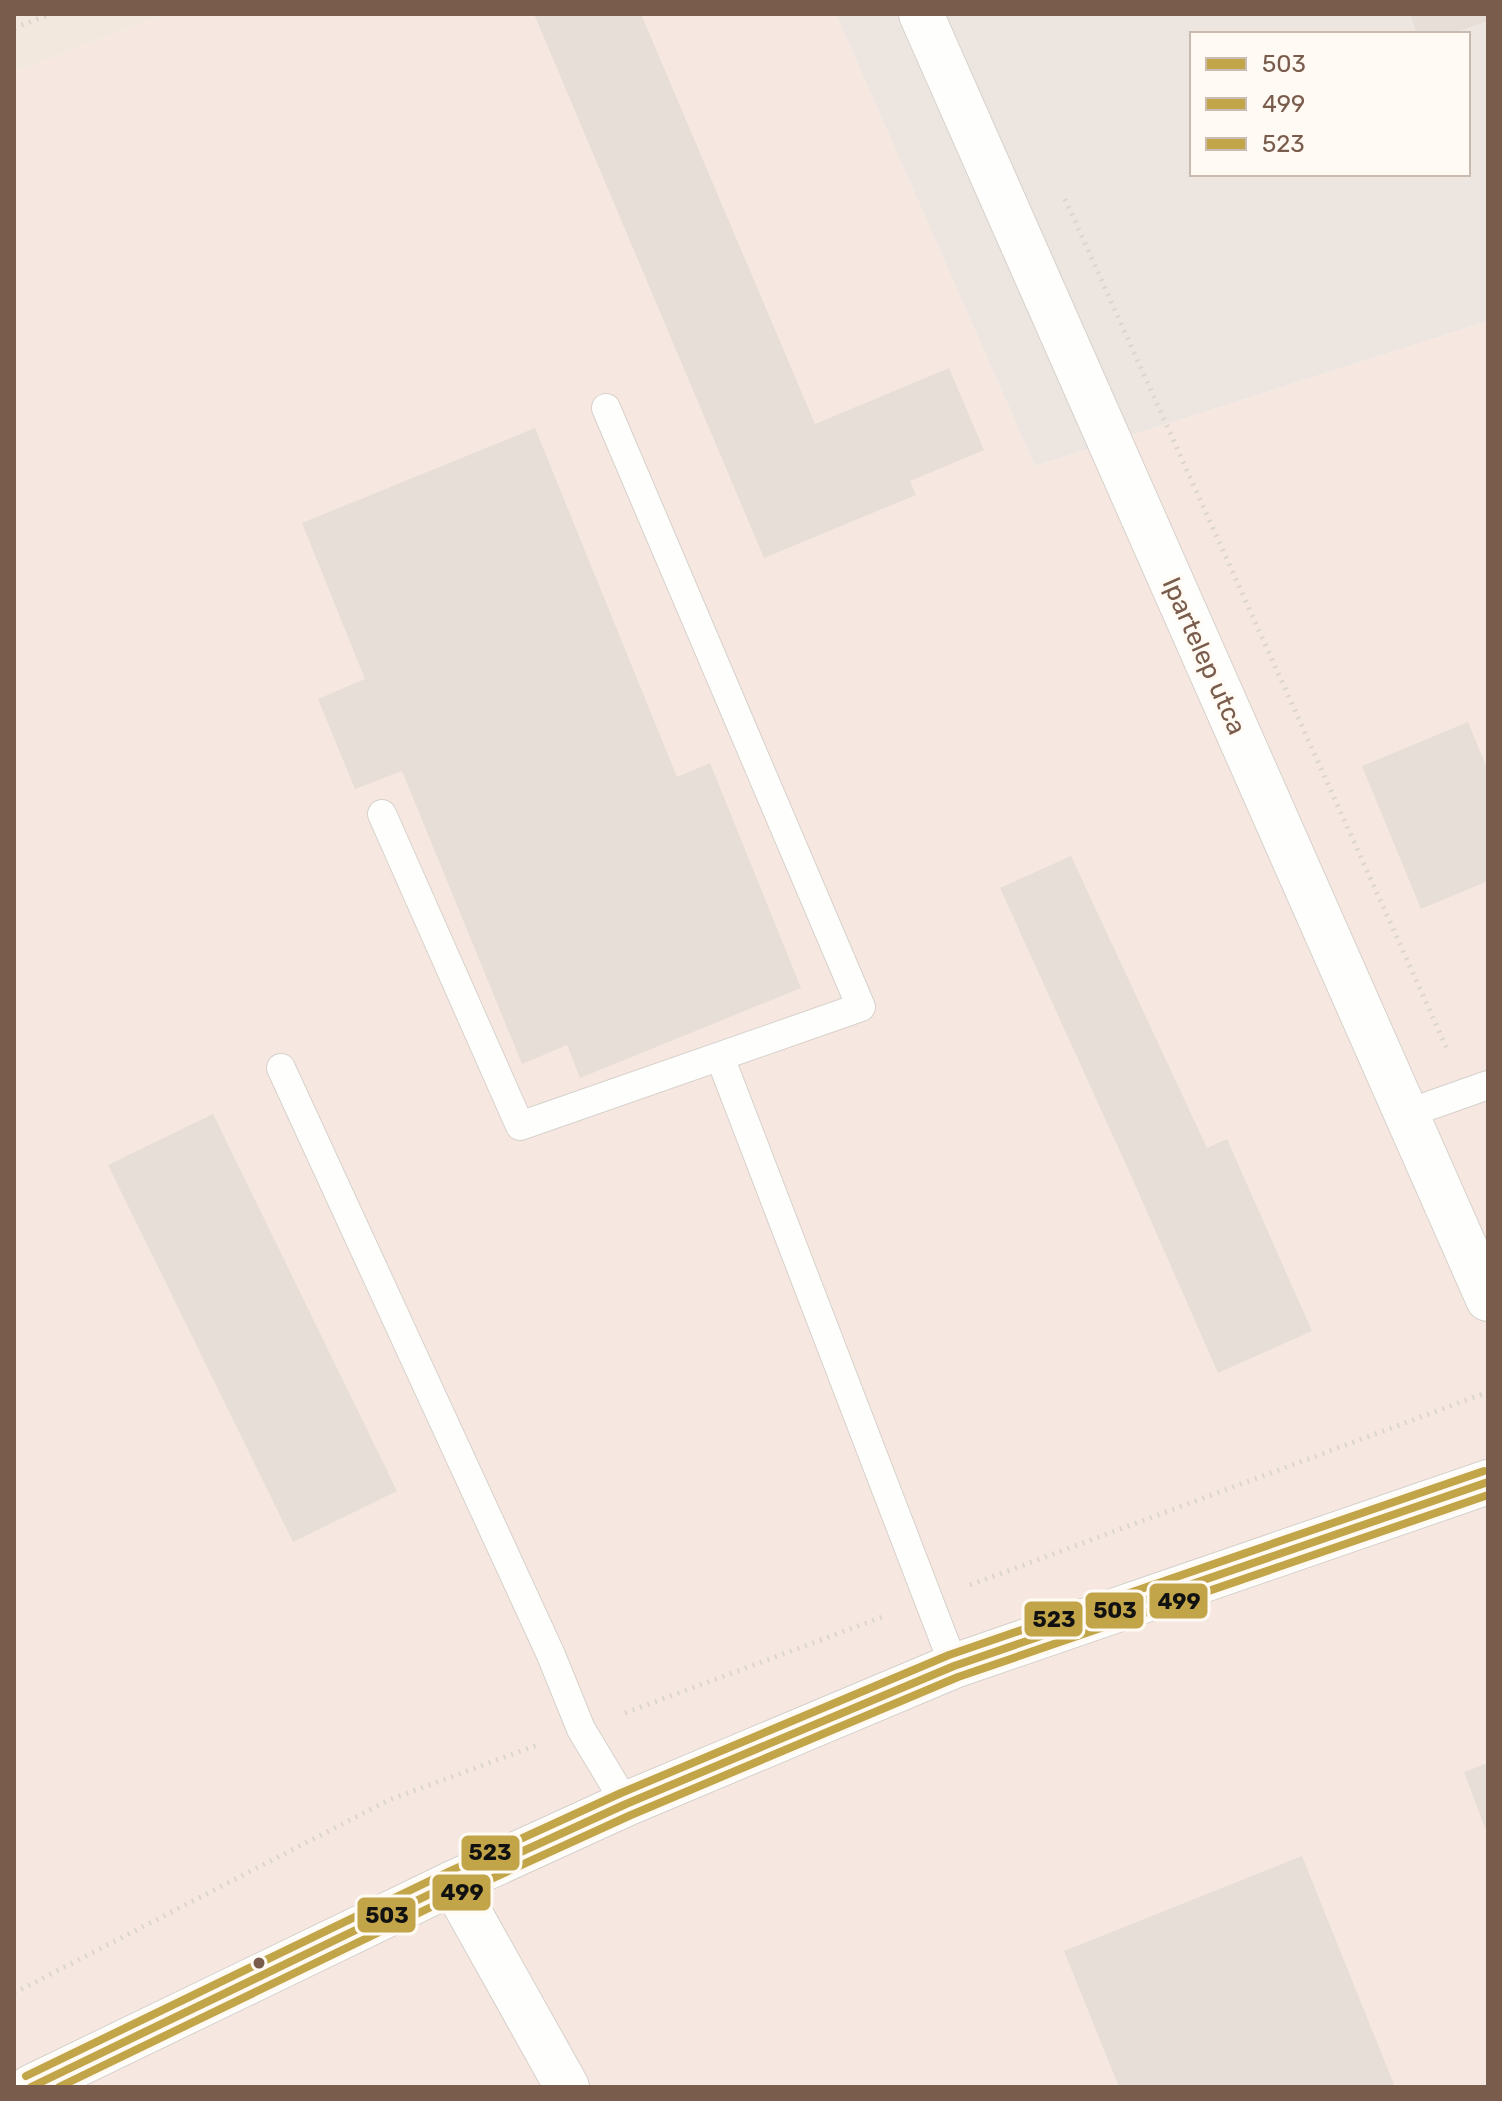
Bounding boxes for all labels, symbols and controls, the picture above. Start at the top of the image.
legend [1190,32,1470,176]
text: 503 [1262,50,1306,78]
text: 499 [1262,90,1305,118]
text: 523 [1262,130,1305,158]
street label: Ipartelep utca [1156,573,1252,739]
line badge: 499 [1148,1582,1209,1620]
text: 499 [1157,1588,1201,1615]
line badge: 503 [1084,1591,1145,1630]
text: 503 [1093,1597,1137,1624]
line badge: 523 [1023,1600,1084,1638]
text: 523 [1032,1606,1076,1633]
line badge: 523 [460,1834,521,1872]
text: 523 [468,1839,512,1866]
line badge: 499 [431,1873,492,1912]
text: 499 [440,1879,484,1906]
line badge: 503 [356,1896,417,1934]
text: 503 [365,1902,409,1929]
unlabelled marker [251,1955,267,1971]

